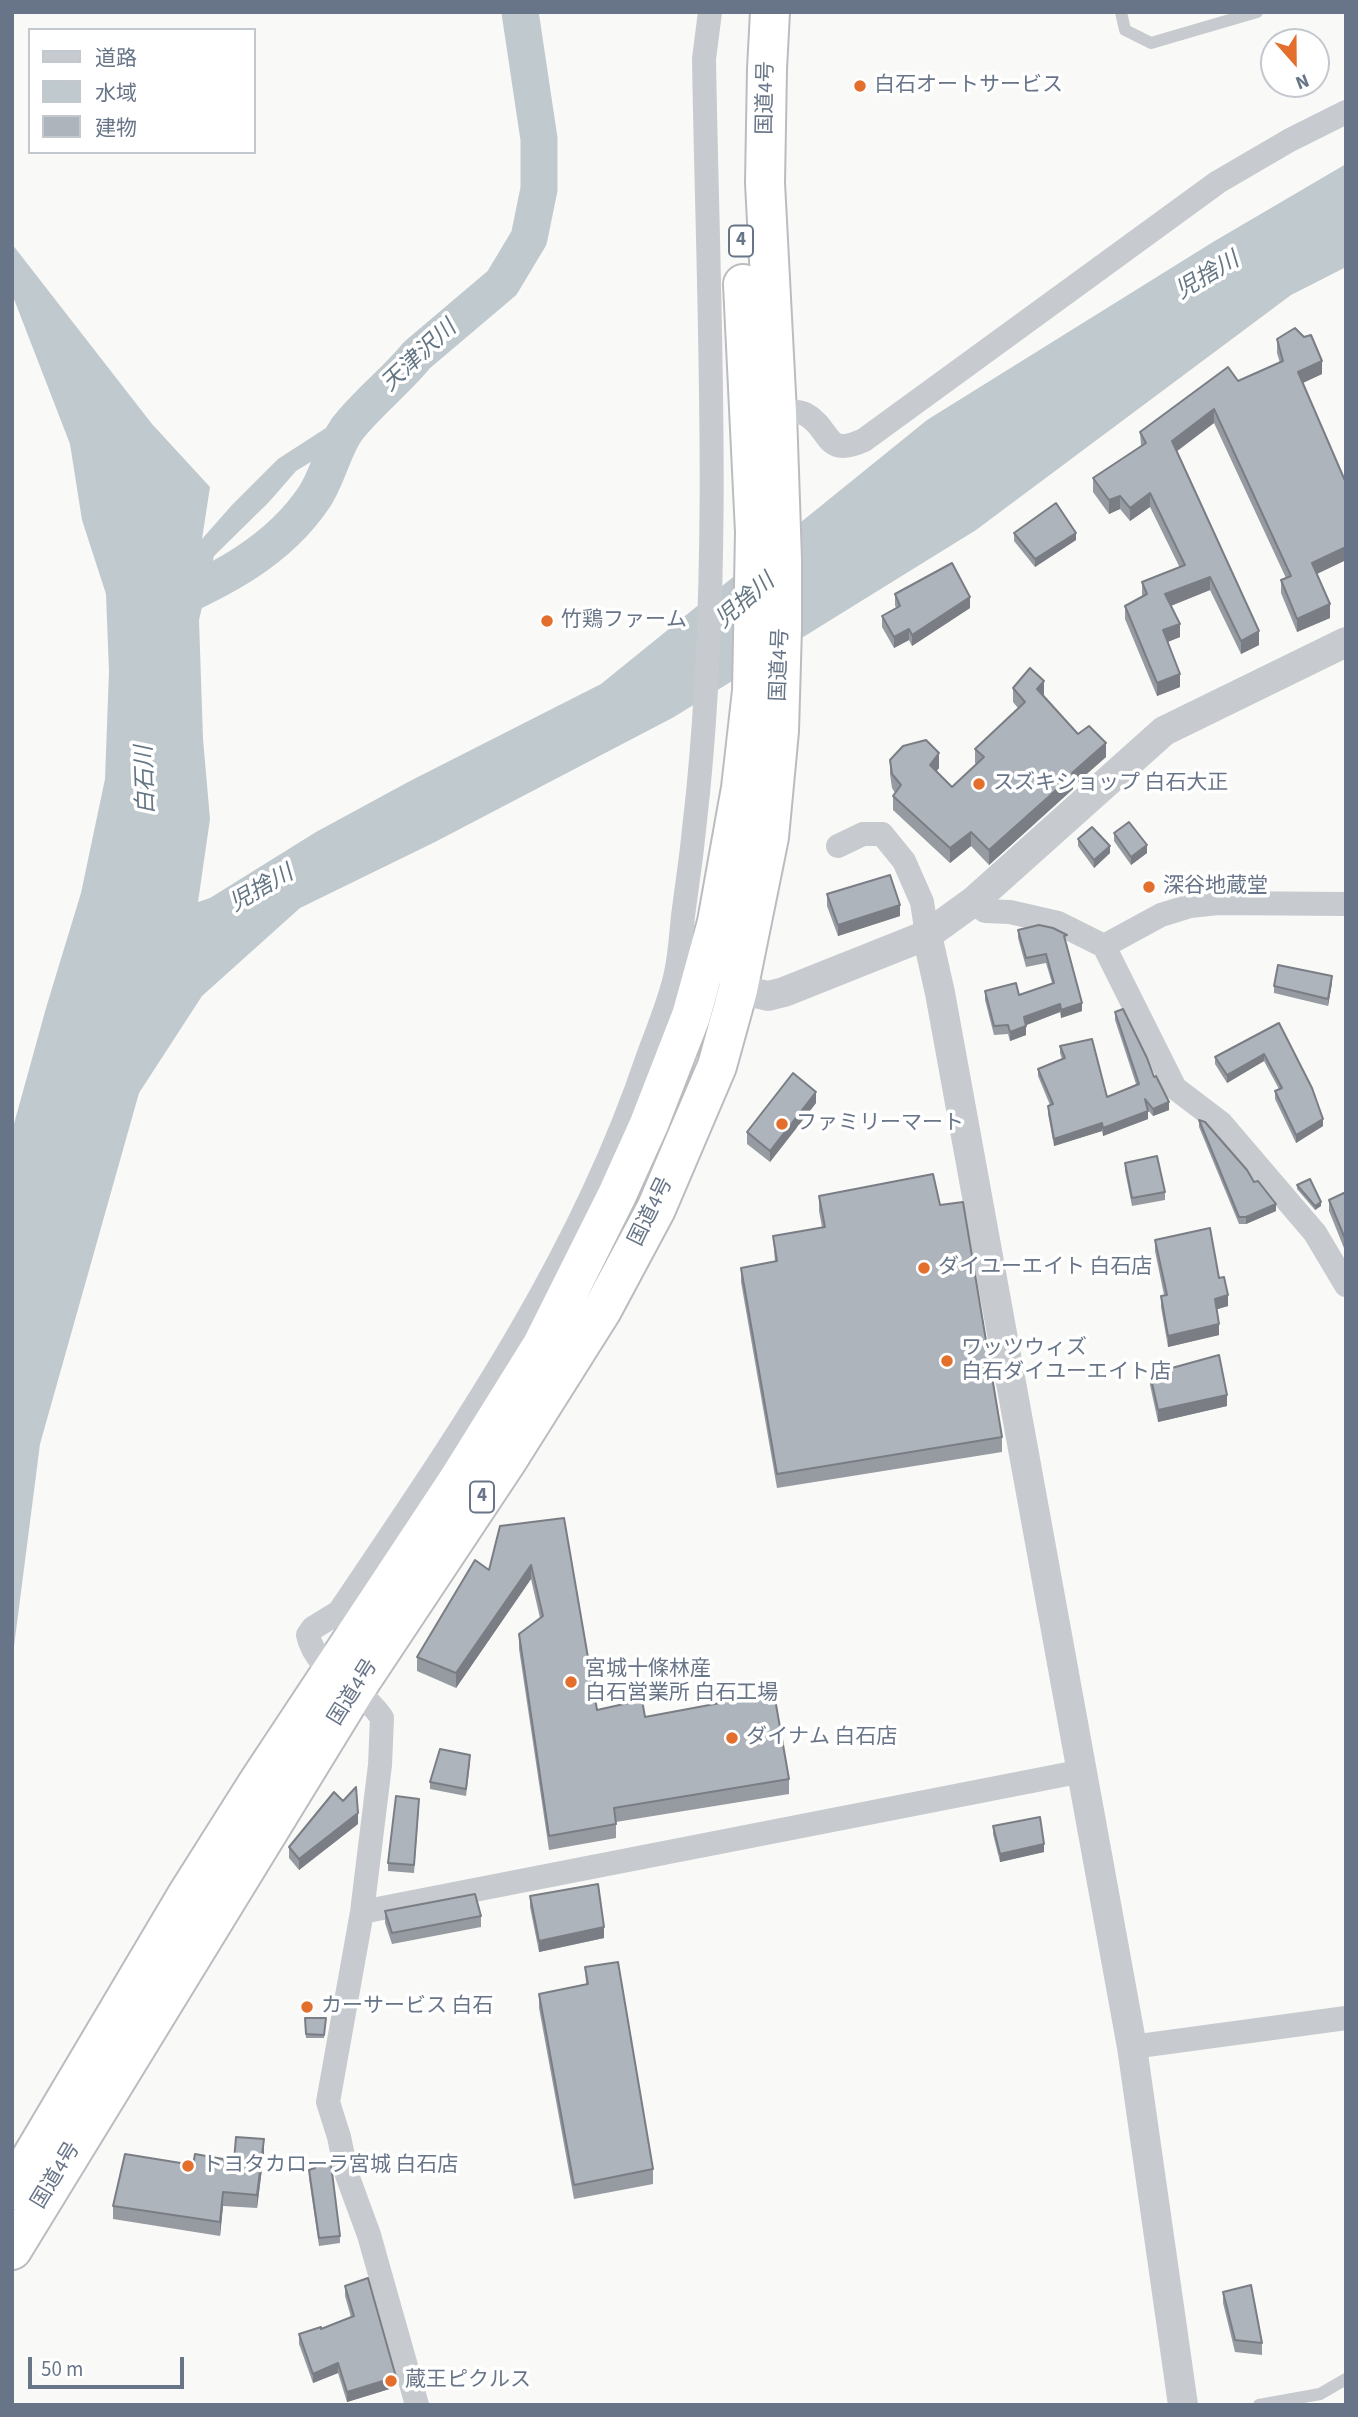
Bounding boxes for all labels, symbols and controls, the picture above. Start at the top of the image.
legend [28,28,256,154]
north arrow [1260,28,1330,98]
text: 道路 [95,43,137,73]
street label: 国道4号 [754,61,780,135]
text: N [1291,66,1313,96]
place label: 白石オートサービス [874,73,1063,99]
text: 水域 [95,78,137,108]
marker: 白石オートサービス [852,78,868,94]
text: 建物 [95,113,137,143]
road number: 4 [729,226,753,256]
water label: 児捨川 [1171,247,1245,307]
water label: 天津沢川 [377,316,463,398]
water label: 児捨川 [711,569,781,635]
place label: 竹鶏ファーム [561,608,687,634]
marker: 竹鶏ファーム [539,613,555,629]
street label: 国道4号 [767,628,795,702]
water label: 白石川 [132,745,162,815]
place label: スズキショップ 白石大正 [993,771,1228,797]
marker: スズキショップ 白石大正 [971,776,987,792]
water label: 児捨川 [225,861,299,919]
place label: 深谷地蔵堂 [1163,874,1268,900]
marker: 深谷地蔵堂 [1141,879,1157,895]
place label: ファミリーマート [796,1111,964,1137]
marker: ファミリーマート [774,1116,790,1132]
street label: 国道4号 [625,1173,679,1251]
place label: ダイユーエイト 白石店 [938,1255,1152,1281]
marker: ダイユーエイト 白石店 [916,1260,932,1276]
place label: ワッツウィズ 白石ダイユーエイト店 [961,1336,1171,1386]
marker: ワッツウィズ 白石ダイユーエイト店 [939,1353,955,1369]
road number: 4 [470,1482,494,1512]
street label: 国道4号 [324,1655,384,1731]
place label: 宮城十條林産 白石営業所 白石工場 [585,1657,778,1707]
marker: 宮城十條林産 白石営業所 白石工場 [563,1674,579,1690]
place label: ダイナム 白石店 [746,1725,897,1751]
marker: ダイナム 白石店 [724,1730,740,1746]
place label: カーサービス 白石 [321,1994,493,2020]
marker: カーサービス 白石 [299,1999,315,2015]
street label: 国道4号 [27,2138,87,2214]
place label: トヨタカローラ宮城 白石店 [202,2153,458,2179]
marker: トヨタカローラ宮城 白石店 [180,2158,196,2174]
scale bar [32,2344,187,2388]
text: 50 m [41,2354,83,2384]
place label: 蔵王ピクルス [405,2368,531,2394]
marker: 蔵王ピクルス [383,2373,399,2389]

